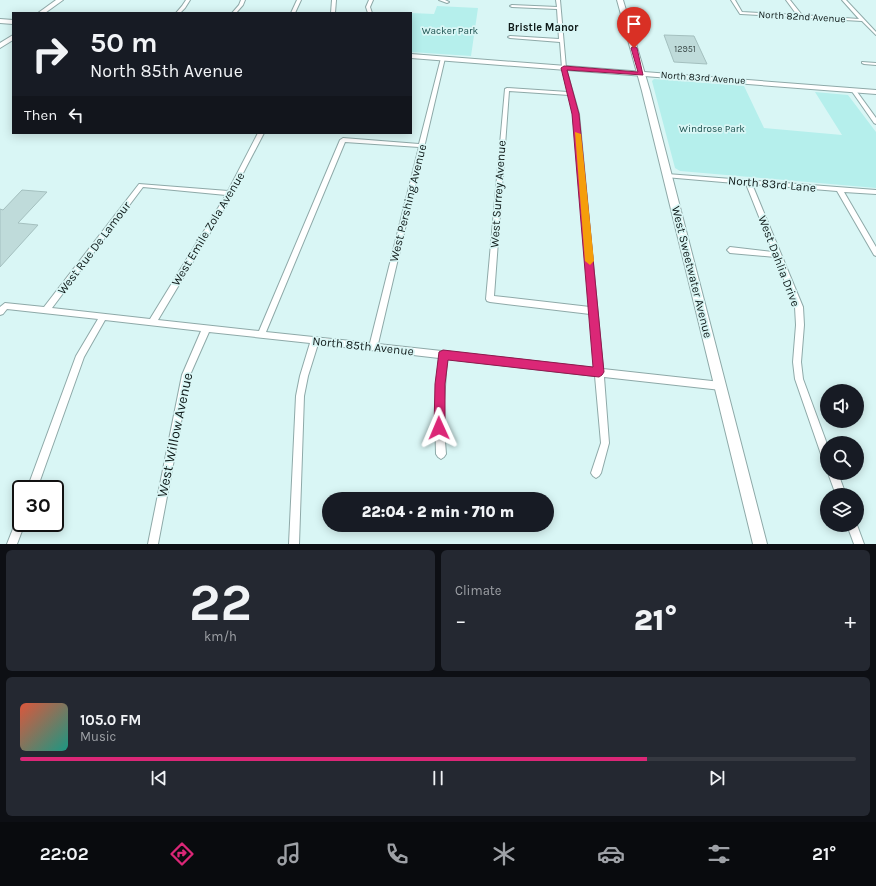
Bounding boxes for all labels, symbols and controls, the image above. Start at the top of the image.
pin [617,7.0,651,48]
street label: North 82nd Avenue [758,9,846,25]
icon: arrive [623,13,645,35]
district label: Bristle Manor [508,21,579,34]
park label: Wacker Park [422,25,479,37]
text: 50 m [90,26,158,59]
icon: right [24,28,76,80]
house number: 12951 [674,44,696,54]
text: North 85th Avenue [90,60,243,82]
street label: North 83rd Avenue [660,69,746,87]
icon: left [65,104,87,126]
text: Then [24,106,57,124]
park label: Windrose Park [679,123,745,135]
street label: West Surrey Avenue [487,140,509,248]
street label: West Pershing Avenue [387,143,429,263]
street label: West Emile Zola Avenue [169,170,247,288]
street label: North 83rd Lane [728,173,816,195]
street label: West Rue De Lamour [55,198,134,297]
street label: West Sweetwater Avenue [669,205,715,339]
street label: West Dahlia Drive [755,214,803,308]
street label: North 85th Avenue [312,334,414,358]
street label: West Willow Avenue [153,371,197,499]
map controls [820,384,864,532]
button: sound [820,384,864,428]
position arrow [418,407,460,449]
button: search [820,436,864,480]
speed limit sign: 30 [12,480,64,532]
button: layers [820,488,864,532]
text: 22:04 · 2 min · 710 m [362,503,514,521]
text: 22 [189,572,252,633]
text: Climate [455,583,501,598]
text: 21° [634,602,677,638]
text: − [455,608,467,634]
text: + [844,608,856,634]
text: km/h [204,629,237,644]
text: 105.0 FM [80,711,141,729]
text: Music [80,729,116,744]
icon: previous [148,767,170,789]
icon: pause [427,767,449,789]
icon: next [706,767,728,789]
icon: directions [168,840,196,868]
icon: music [275,840,303,868]
icon: phone [383,840,411,868]
icon: climate [490,840,518,868]
icon: car [597,840,625,868]
icon: filters [705,840,733,868]
text: 22:02 [40,843,89,865]
text: 21° [812,843,836,865]

